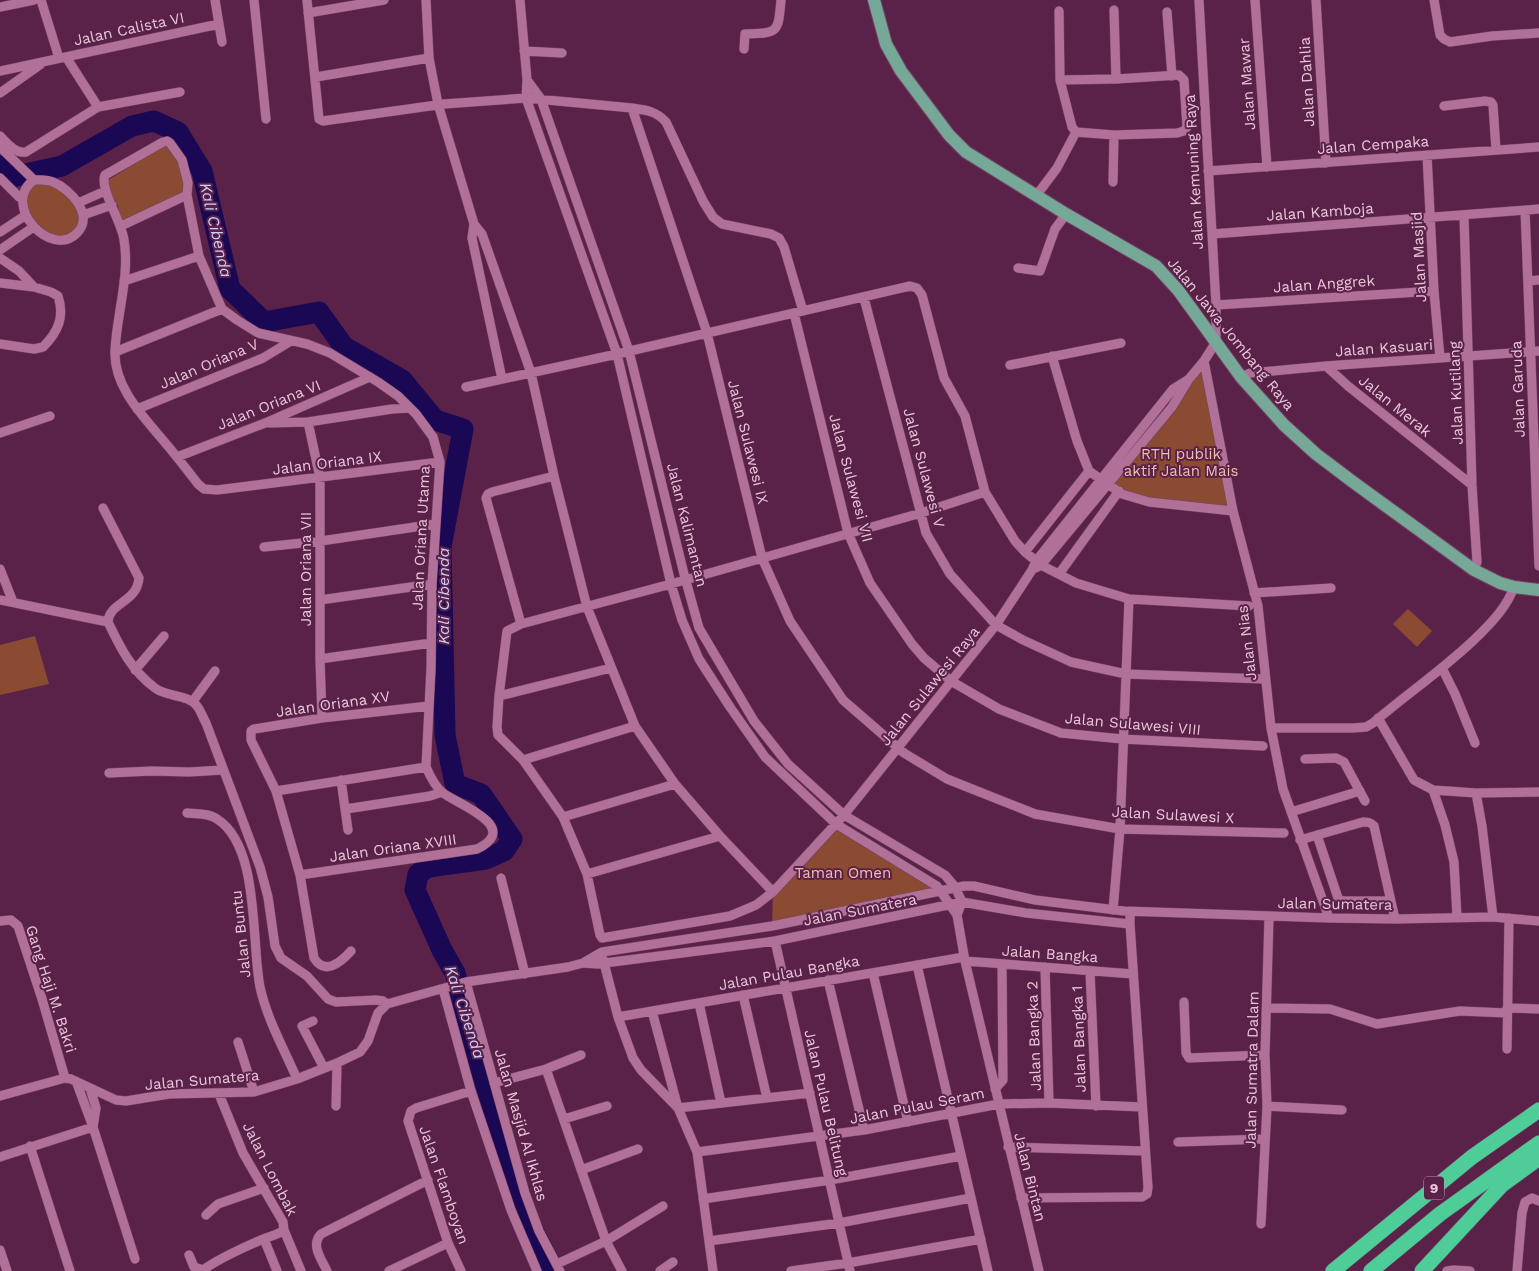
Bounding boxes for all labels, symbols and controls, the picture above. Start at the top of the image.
street label: Jalan Calista VI [72,8,186,50]
street label: Jalan Dahlia [1296,36,1318,127]
street label: Jalan Mawar [1235,37,1259,131]
street label: Jalan Kemuning Raya [1181,93,1207,250]
street label: Jalan Cempaka [1316,132,1430,158]
water label: Kali Cibenda [196,181,236,279]
street label: Jalan Kamboja [1266,199,1375,225]
street label: Jalan Masjid [1408,211,1430,303]
street label: Jalan Jawa Jombang Raya [1164,254,1299,415]
street label: Jalan Anggrek [1273,271,1376,297]
street label: Jalan Oriana V [157,335,261,393]
street label: Jalan Kasuari [1334,336,1434,360]
street label: Jalan Garuda [1507,340,1529,438]
street label: Jalan Kutilang [1445,341,1467,445]
street label: Jalan Merak [1355,371,1435,441]
street label: Jalan Oriana VI [215,376,323,434]
street label: Jalan Sulawesi IX [724,378,772,506]
street label: Jalan Sulawesi V [899,406,949,530]
street label: Jalan Sulawesi VII [825,412,877,544]
park label: RTH publik aktif Jalan Mais [1124,445,1238,480]
street label: Jalan Oriana IX [271,447,383,479]
street label: Jalan Kalimantan [663,461,711,589]
street label: Jalan Oriana Utama [408,465,434,611]
street label: Jalan Oriana VII [297,512,315,626]
water label: Kali Cibenda [434,547,453,644]
street label: Jalan Nias [1233,604,1261,682]
street label: Jalan Sulawesi Raya [876,622,984,749]
street label: Jalan Oriana XV [275,687,391,721]
street label: Jalan Sulawesi VIII [1064,709,1202,739]
street label: Jalan Sulawesi X [1111,803,1235,827]
street label: Jalan Oriana XVIII [328,830,458,866]
park label: Taman Omen [795,864,891,882]
street label: Jalan Buntu [227,889,255,979]
street label: Jalan Sumatera [802,890,919,930]
street label: Jalan Sumatera [1277,894,1393,914]
street label: Gang Haji M. Bakri [22,923,80,1055]
street label: Jalan Bangka [1001,942,1099,966]
street label: Jalan Pulau Bangka [717,952,861,994]
water label: Kali Cibenda [441,963,489,1061]
street label: Jalan Bangka 2 [1023,981,1045,1091]
street label: Jalan Bangka 1 [1068,985,1090,1093]
street label: Jalan Sumatra Dalam [1242,991,1262,1149]
street label: Jalan Pulau Belitung [800,1028,852,1178]
street label: Jalan Masjid Al Ikhlas [491,1047,551,1203]
street label: Jalan Sumatera [144,1066,260,1094]
street label: Jalan Pulau Seram [848,1084,986,1128]
street label: Jalan Lombak [239,1119,302,1219]
street label: Jalan Flamboyan [415,1123,473,1247]
street label: Jalan Bintan [1010,1131,1050,1223]
road number: 9 [1424,1176,1444,1200]

